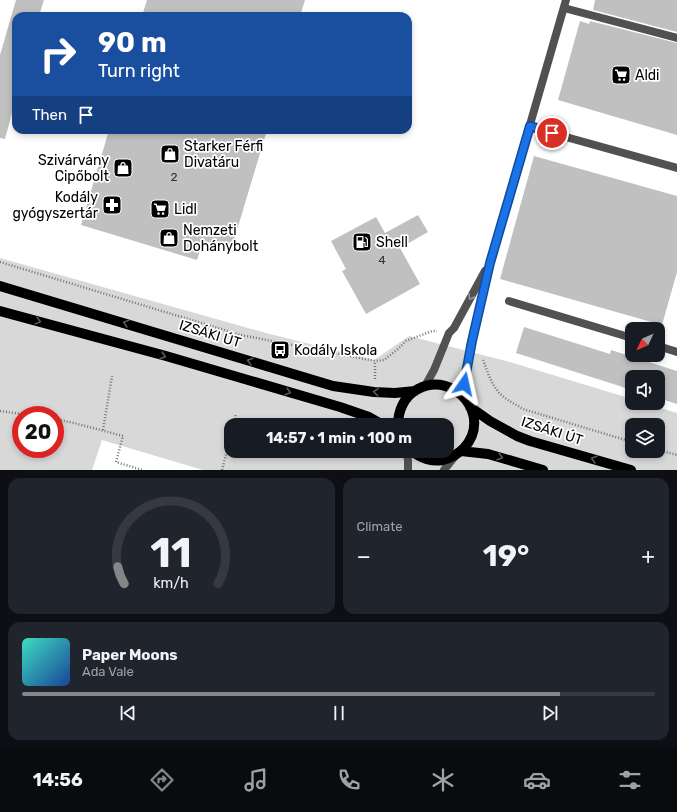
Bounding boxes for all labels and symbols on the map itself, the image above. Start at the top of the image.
supermarket icon: Aldi [610,64,632,86]
place label: Aldi [635,67,660,84]
pin [535,116,569,150]
place label: Starker Férfi Divatáru [184,138,263,171]
shop icon: Starker Férfi Divatáru [159,143,181,165]
place label: Szivárvány Cipőbolt [38,152,110,185]
shop icon: Szivárvány Cipőbolt [112,157,134,179]
house number: 2 [170,170,178,184]
place label: Kodály gyógyszertár [12,189,99,222]
pharmacy icon: Kodály gyógyszertár [101,194,123,216]
supermarket icon: Lidl [149,198,171,220]
place label: Lidl [174,201,197,218]
place label: Nemzeti Dohánybolt [183,222,259,255]
shop icon: Nemzeti Dohánybolt [158,227,180,249]
fuel station icon: Shell [351,231,373,253]
place label: Shell [376,234,408,251]
house number: 4 [378,253,386,267]
one-way arrow [468,293,475,300]
one-way arrow [34,316,41,325]
street label: IZSÁKI ÚT [177,316,243,351]
one-way arrow [122,319,129,328]
north arrow [625,322,665,362]
bus stop icon: Kodály Iskola [269,339,291,361]
place label: Kodály Iskola [294,342,377,359]
one-way arrow [159,351,166,360]
one-way arrow [247,357,254,366]
position arrow [443,363,485,405]
one-way arrow [284,387,291,396]
one-way arrow [373,388,379,397]
speed limit sign: 20 [12,406,64,458]
street label: IZSÁKI ÚT [519,412,585,449]
one-way arrow [496,452,503,461]
one-way arrow [591,455,598,464]

